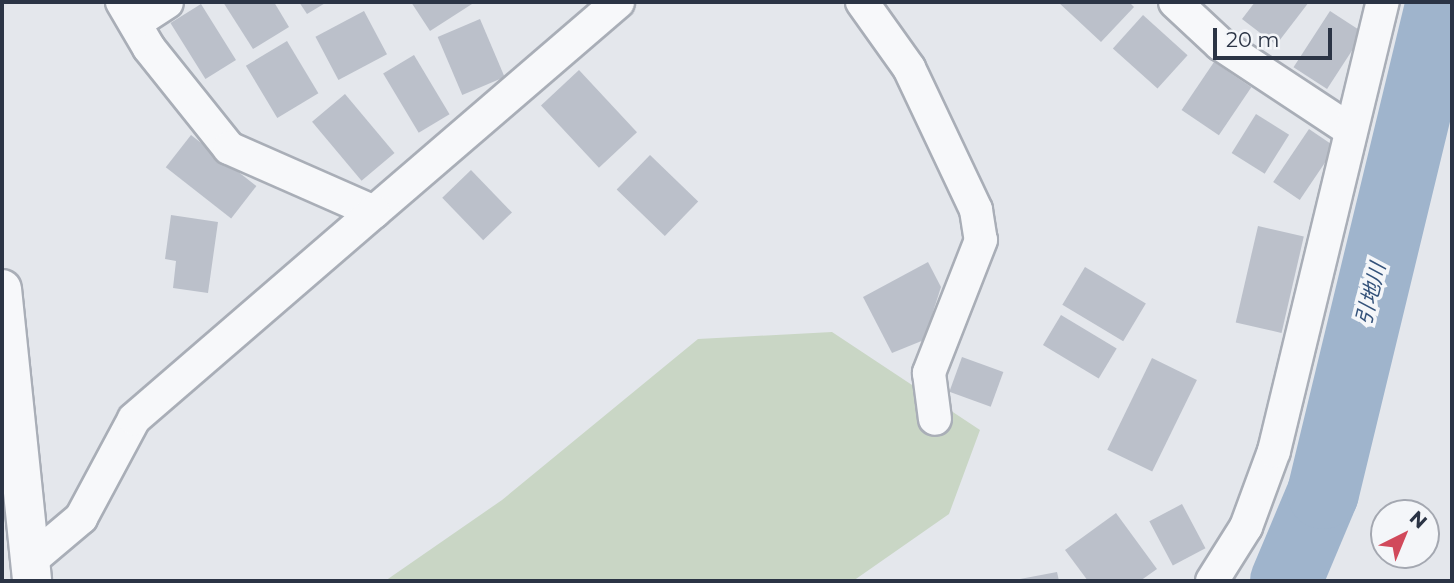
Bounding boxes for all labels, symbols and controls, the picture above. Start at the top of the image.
scale bar [1216,14,1335,58]
text: 20 m [1226,27,1280,52]
water label: 引地川 [1351,260,1391,328]
north arrow [1370,499,1440,569]
text: N [1405,506,1432,533]

